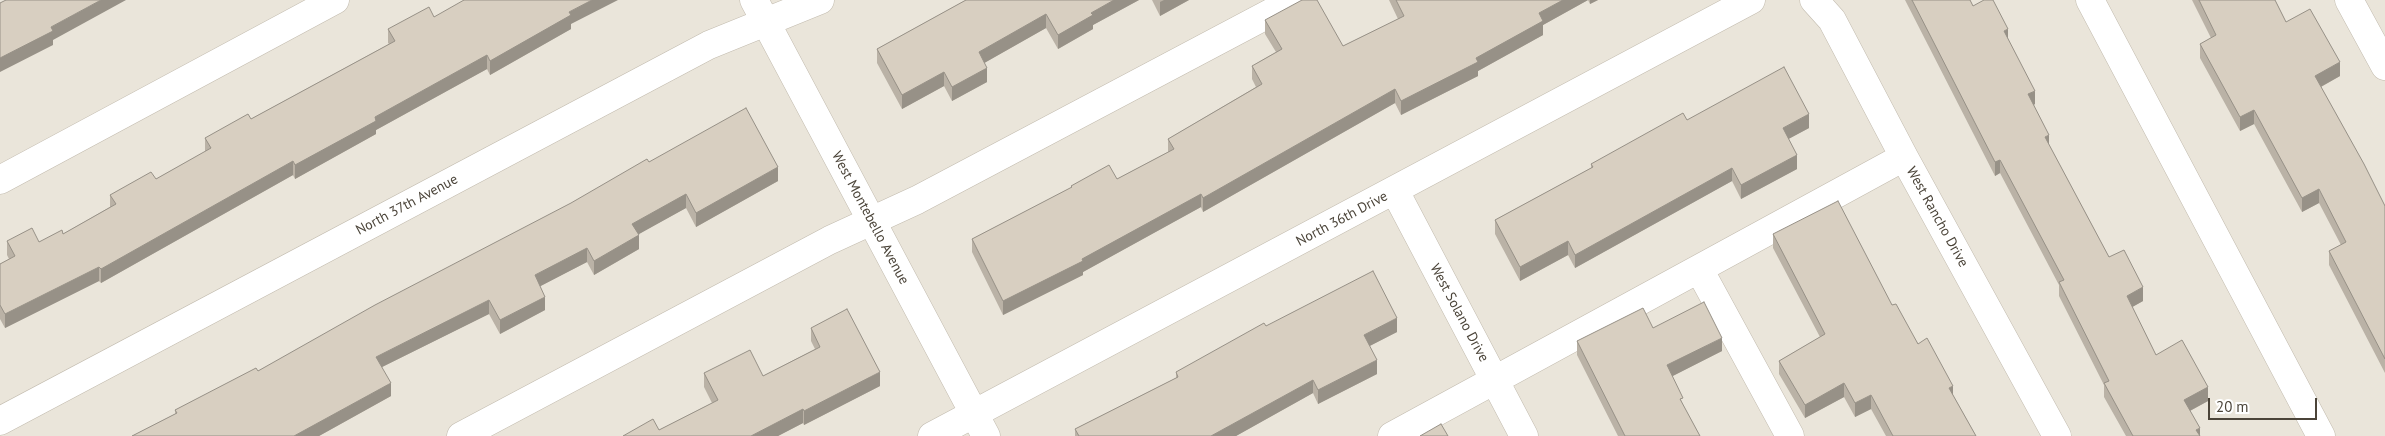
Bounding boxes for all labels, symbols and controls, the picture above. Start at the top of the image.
street label: West Montebello Avenue [828,149,912,287]
street label: West Rancho Drive [1903,164,1971,270]
street label: North 37th Avenue [353,171,461,239]
street label: North 36th Drive [1293,188,1391,250]
street label: West Solano Drive [1426,261,1492,365]
scale bar [2210,388,2319,420]
text: 20 m [2216,397,2249,416]

